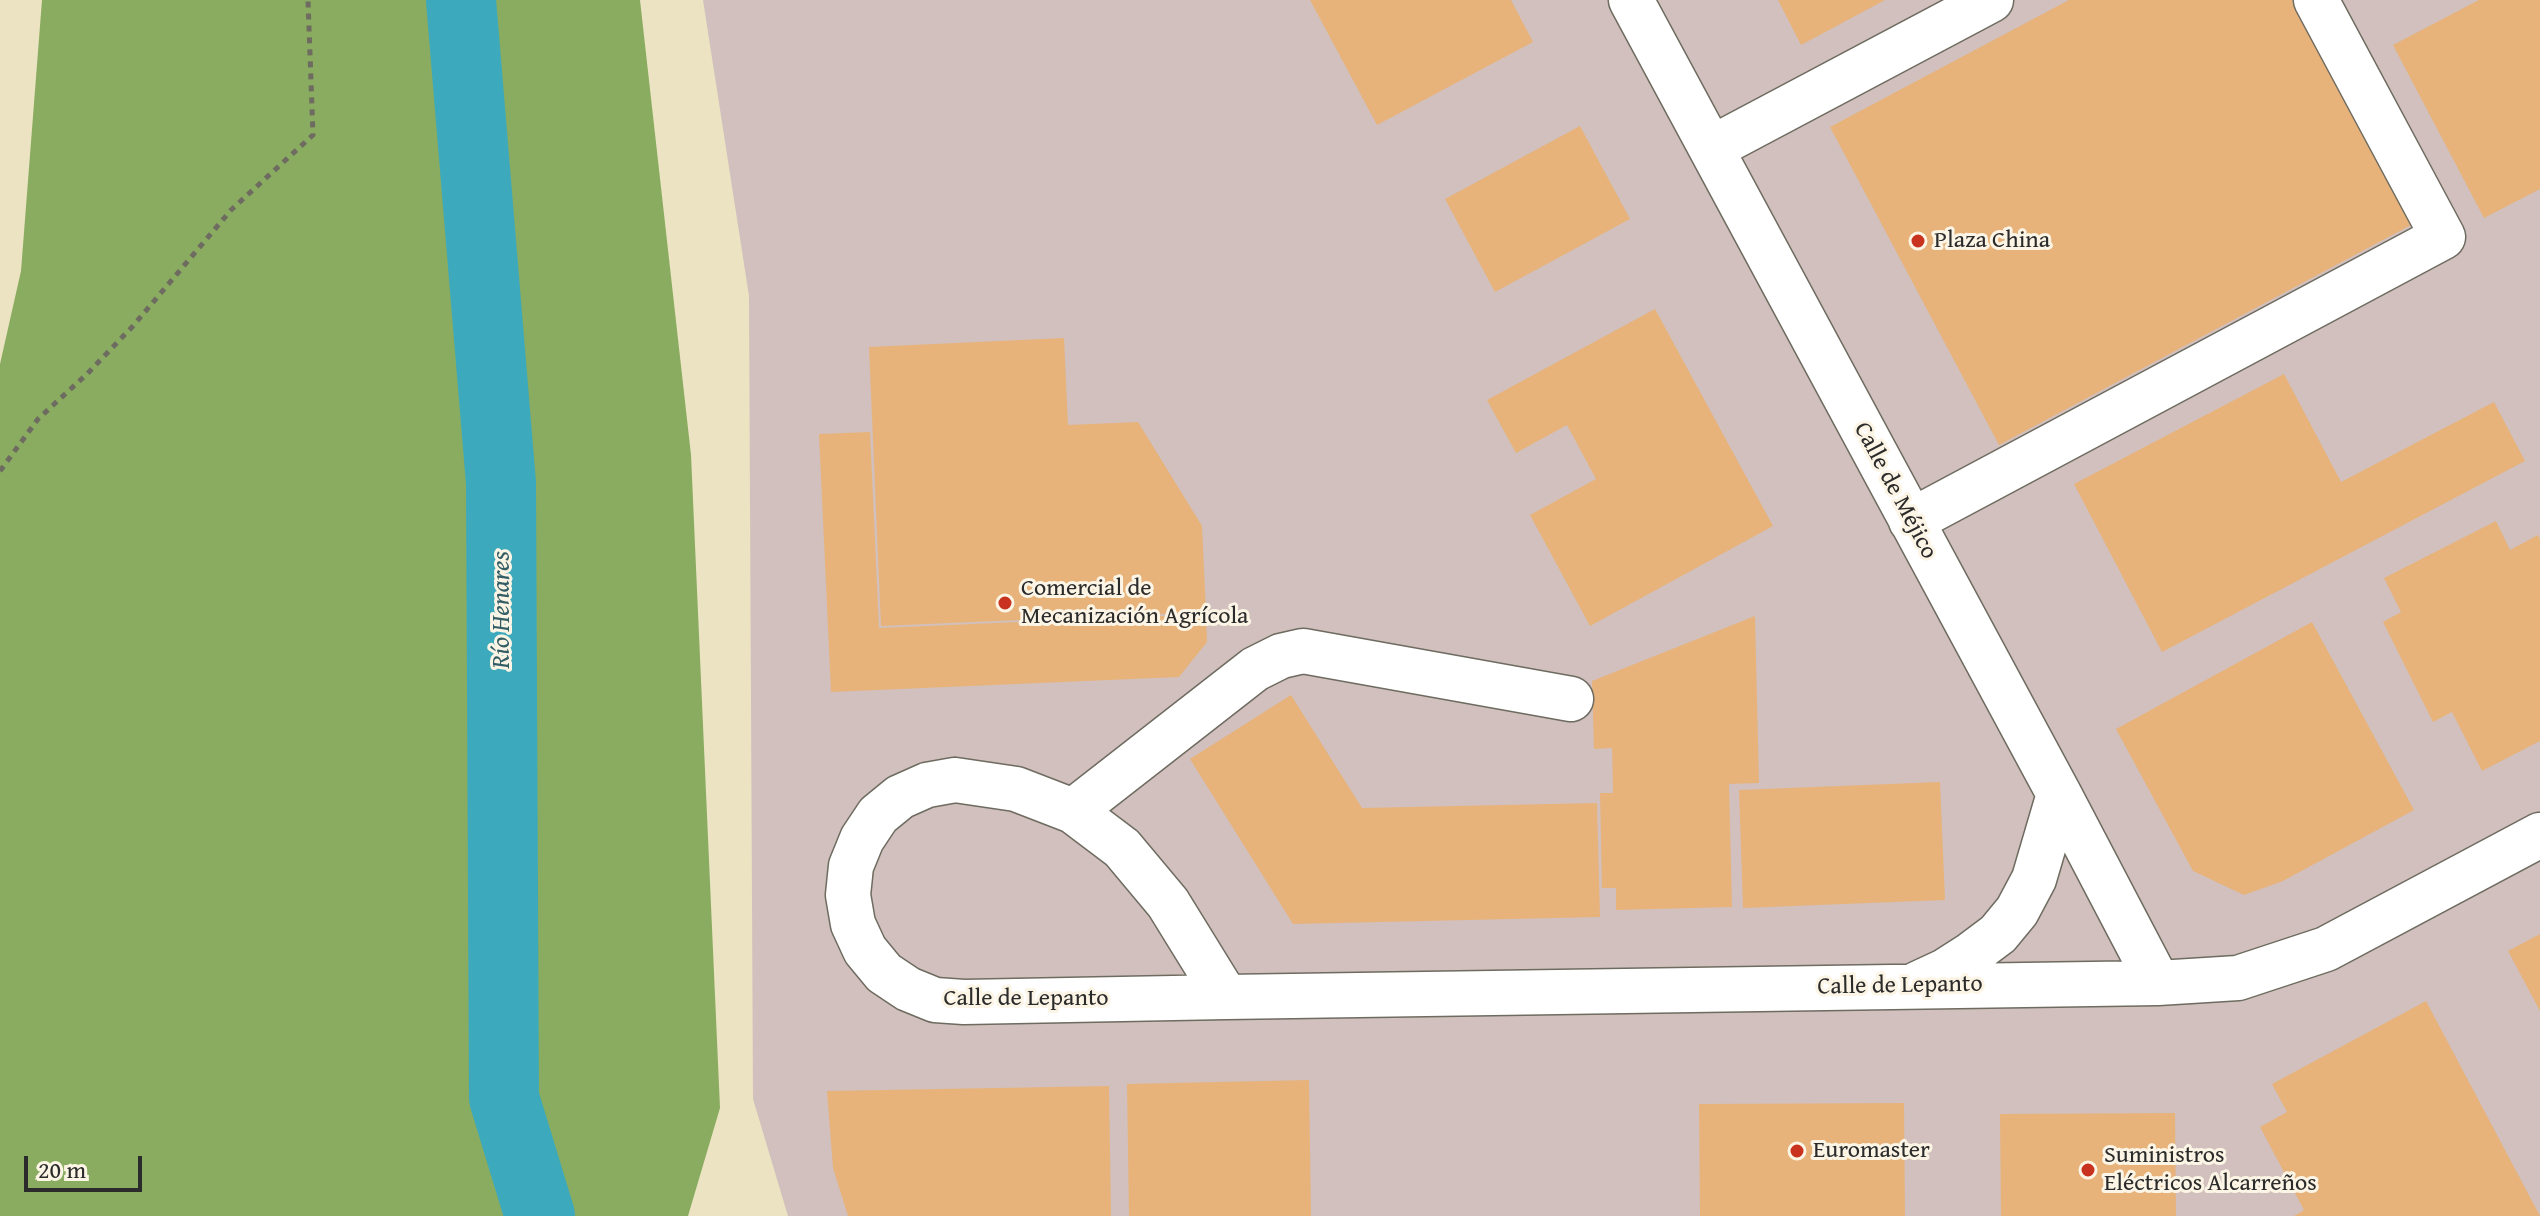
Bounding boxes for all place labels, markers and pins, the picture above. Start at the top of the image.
place label: Plaza China [1934,227,2050,255]
marker: Plaza China [1909,232,1927,250]
place label: Comercial de Mecanización Agrícola [1021,575,1248,631]
marker: Comercial de Mecanización Agrícola [996,594,1014,612]
place label: Euromaster [1813,1137,1930,1165]
marker: Euromaster [1788,1142,1806,1160]
place label: Suministros Eléctricos Alcarreños [2104,1142,2317,1198]
marker: Suministros Eléctricos Alcarreños [2079,1161,2097,1179]

